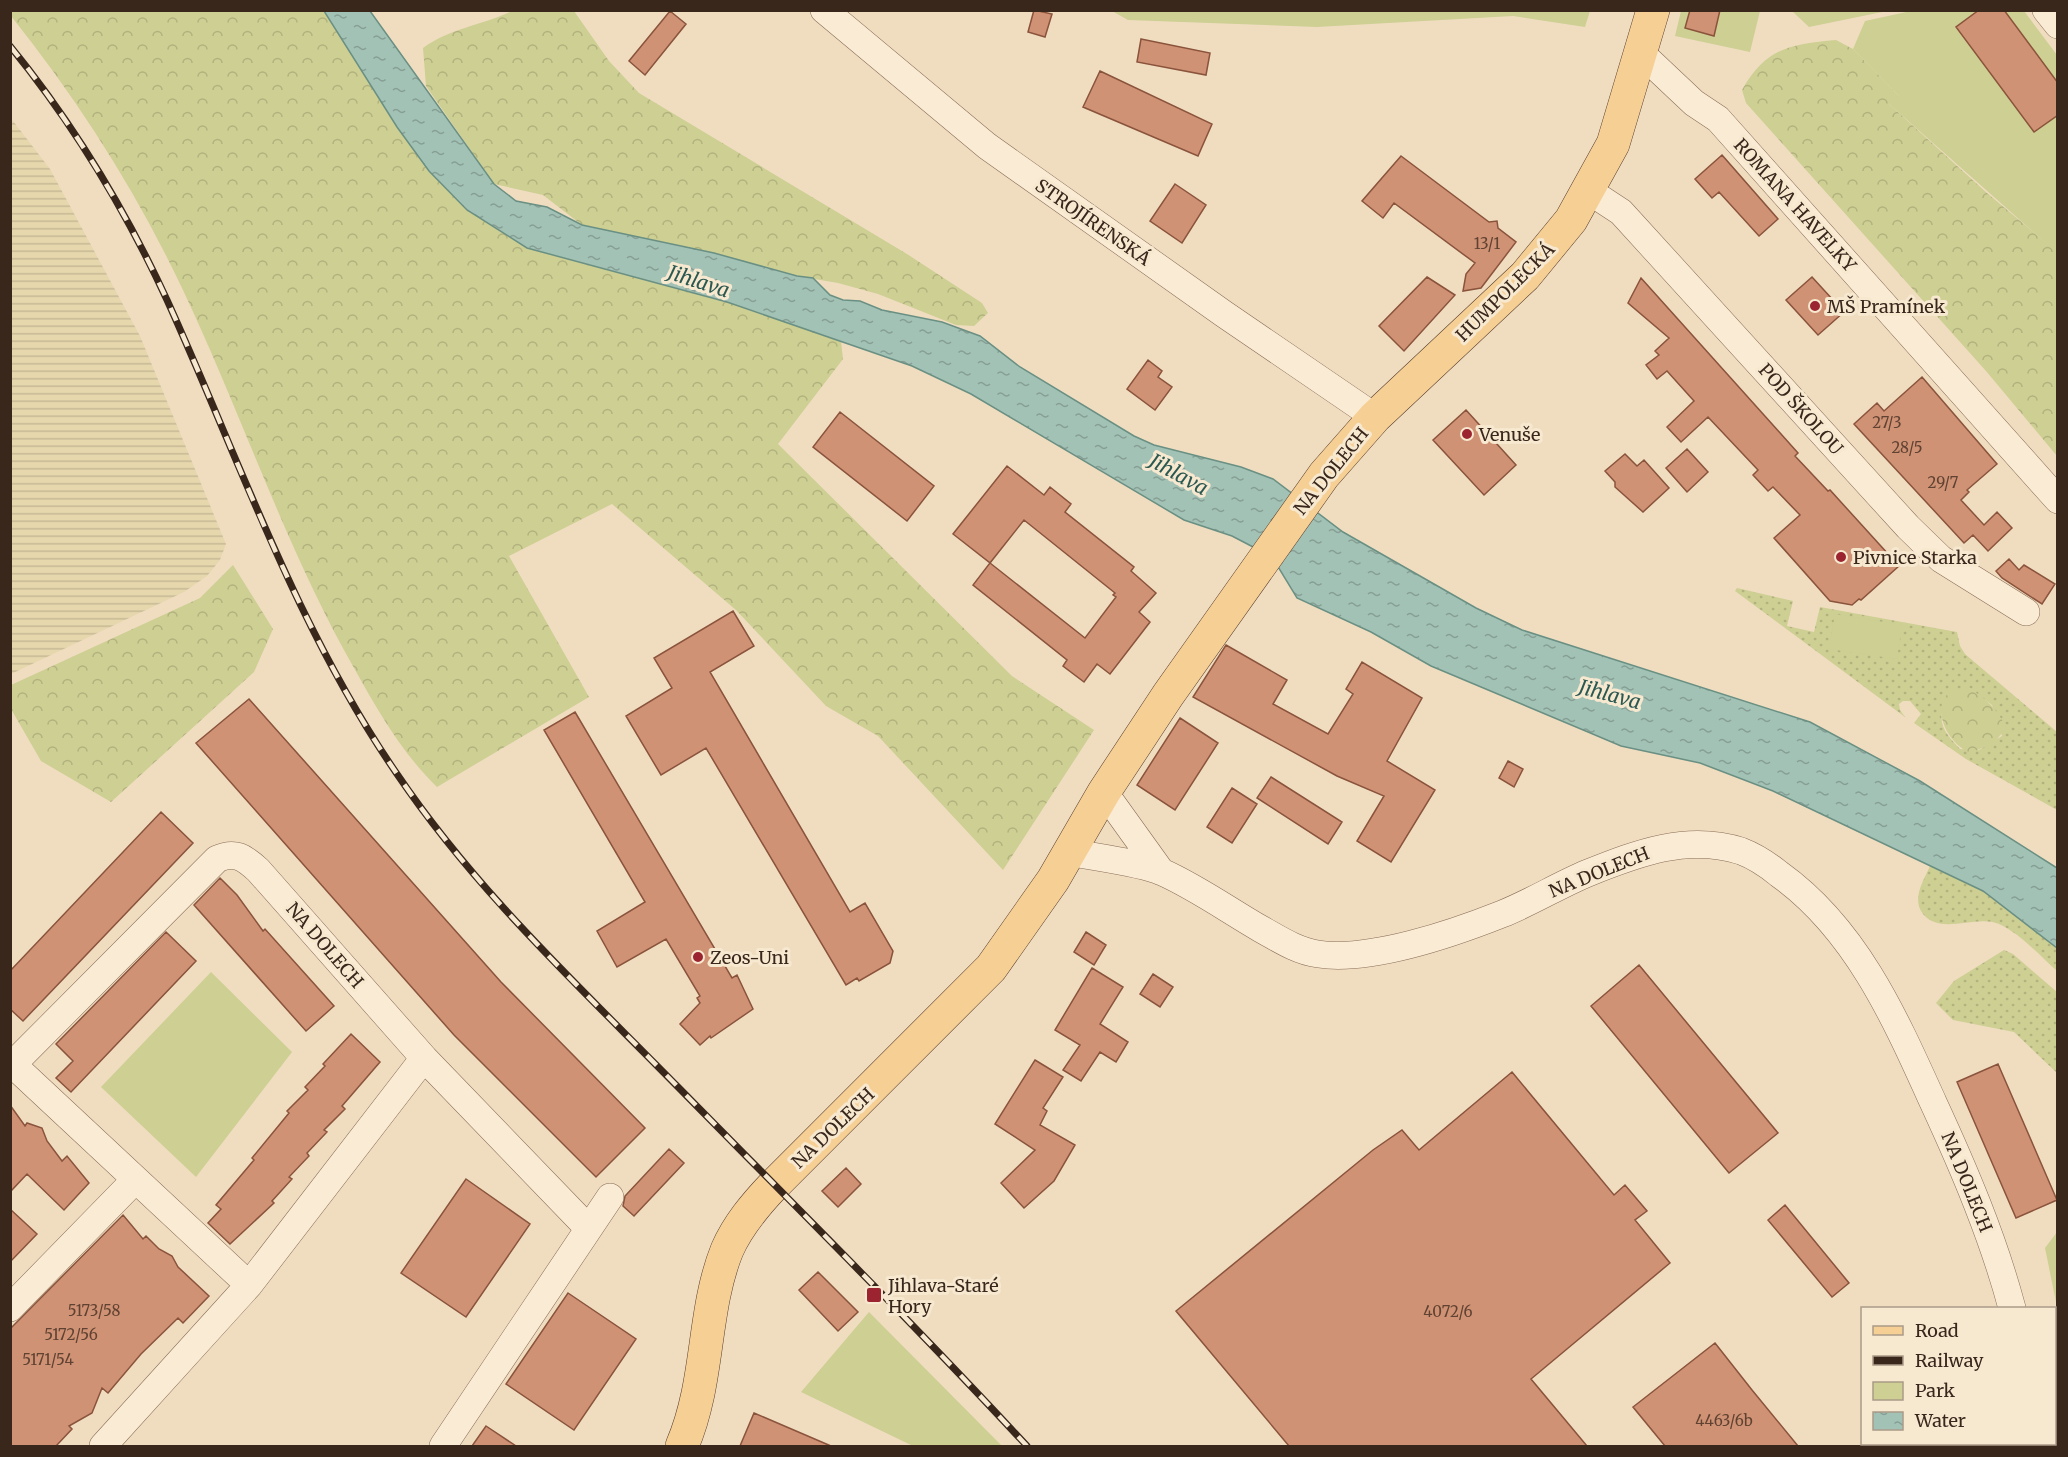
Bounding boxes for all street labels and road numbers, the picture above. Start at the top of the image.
street label: ROMANA HAVELKY [1729,133,1861,277]
street label: STROJÍRENSKÁ [1031,174,1155,270]
street label: HUMPOLECKÁ [1451,238,1559,346]
street label: POD ŠKOLOU [1754,358,1849,460]
street label: NA DOLECH [1289,423,1373,519]
street label: NA DOLECH [1545,841,1653,903]
street label: NA DOLECH [281,897,369,993]
street label: NA DOLECH [787,1083,879,1173]
street label: NA DOLECH [1936,1128,1998,1236]

